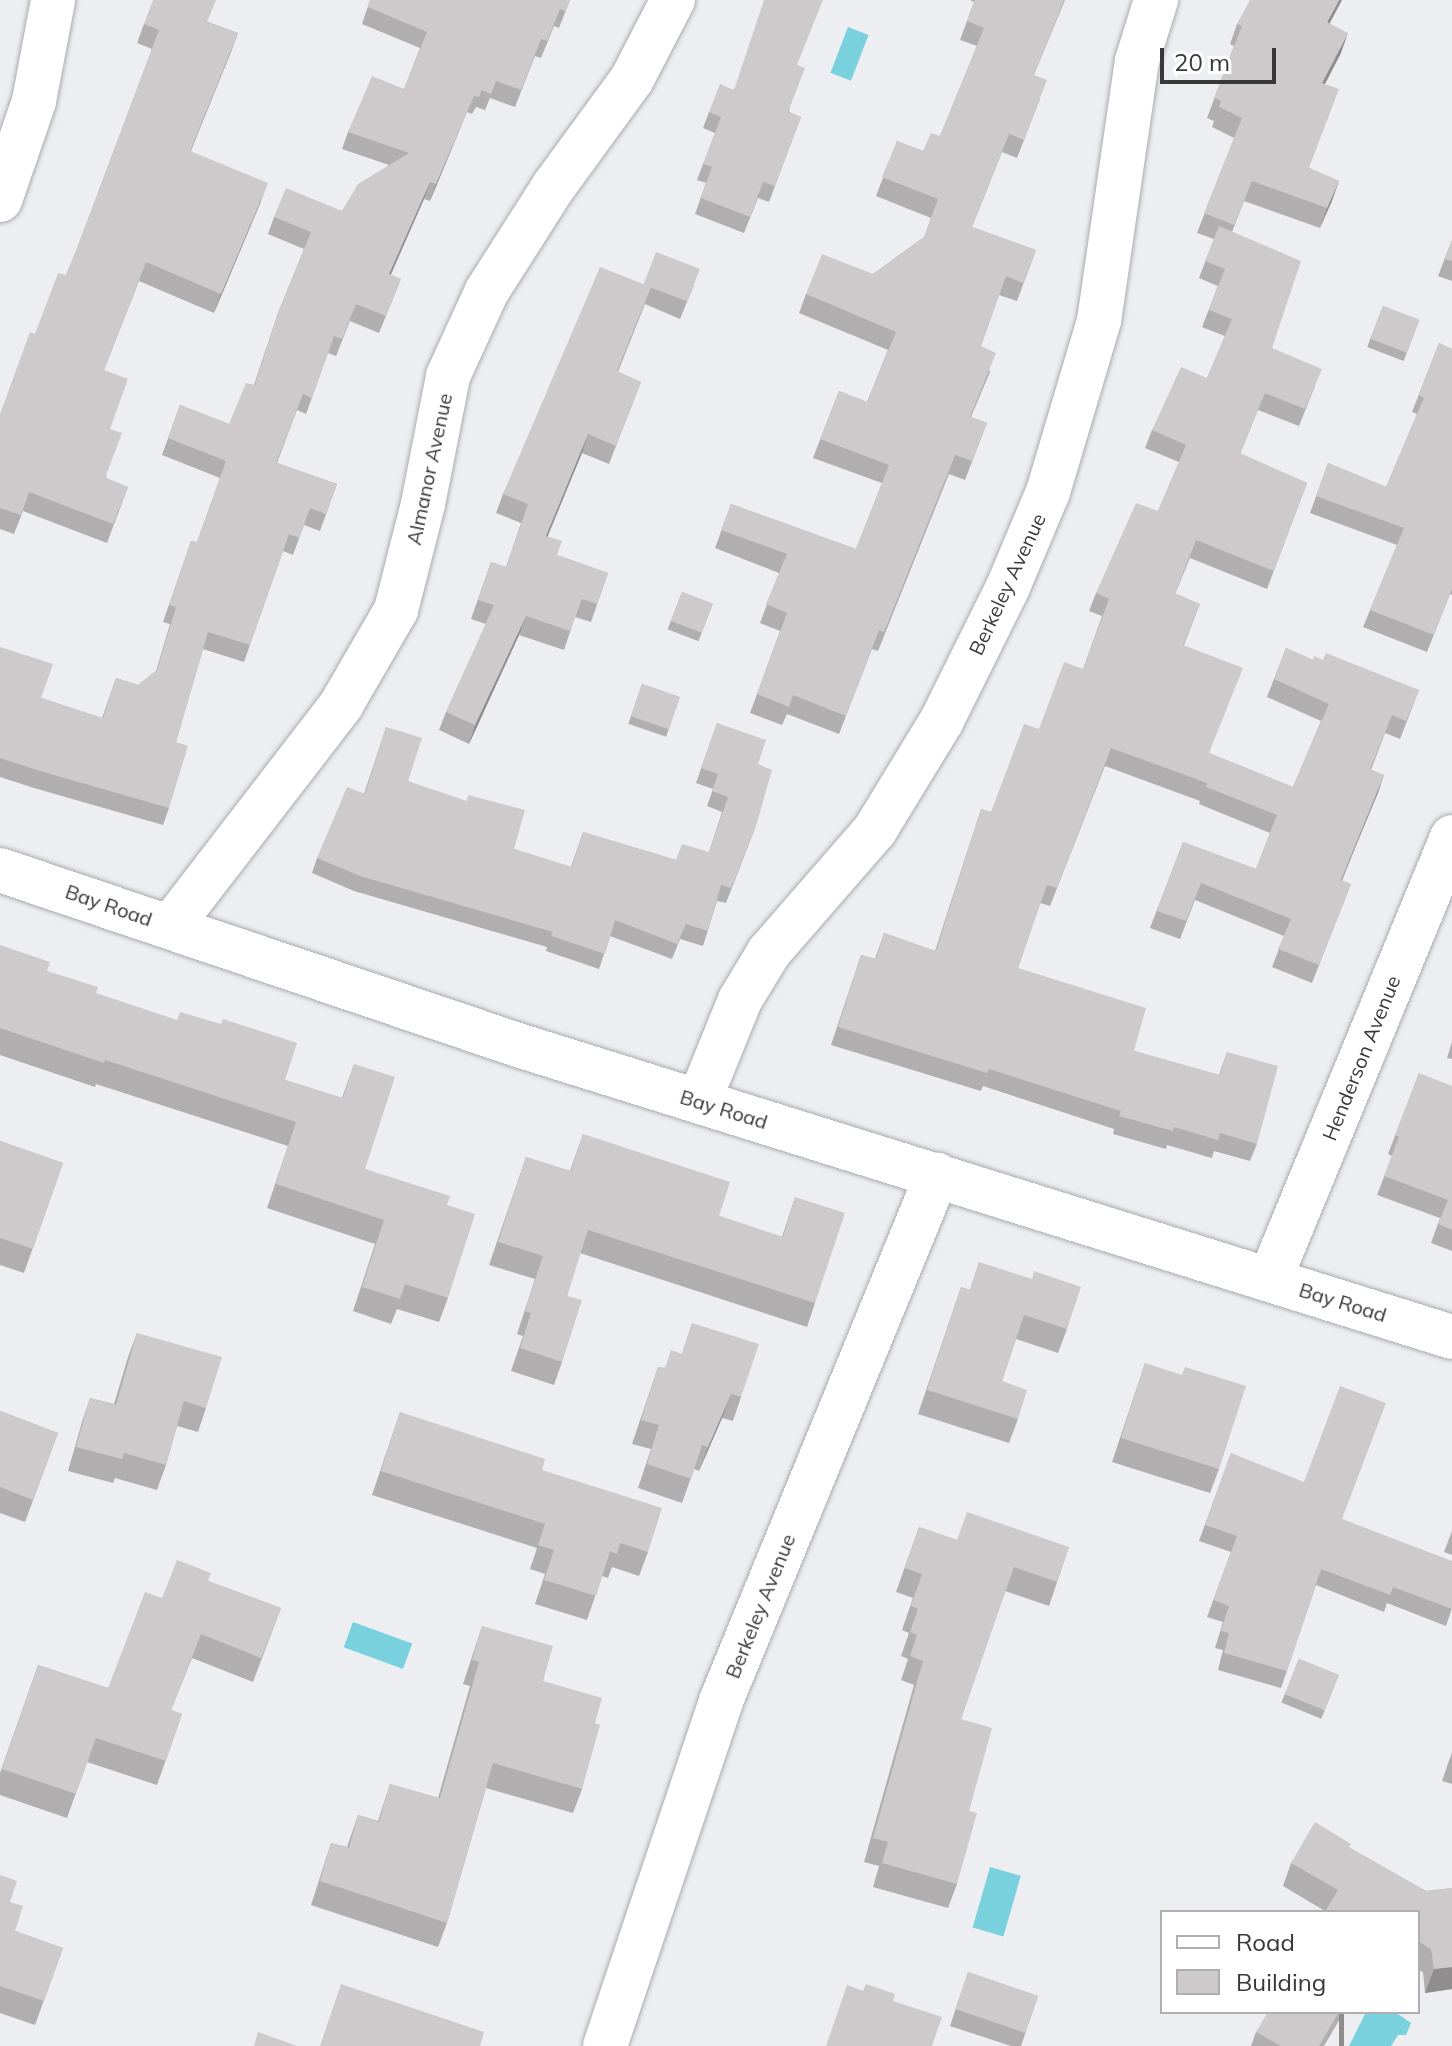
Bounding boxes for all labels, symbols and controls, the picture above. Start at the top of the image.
scale bar [1164,32,1280,82]
text: 20 m [1174,47,1230,77]
street label: Almanor Avenue [401,391,457,547]
street label: Berkeley Avenue [964,509,1050,659]
street label: Bay Road [62,879,156,931]
street label: Henderson Avenue [1317,972,1405,1144]
street label: Bay Road [677,1084,771,1134]
street label: Bay Road [1296,1277,1390,1327]
street label: Berkeley Avenue [720,1530,800,1682]
legend [1160,1910,1420,2014]
text: Road [1236,1927,1295,1957]
text: Building [1236,1967,1326,1997]

